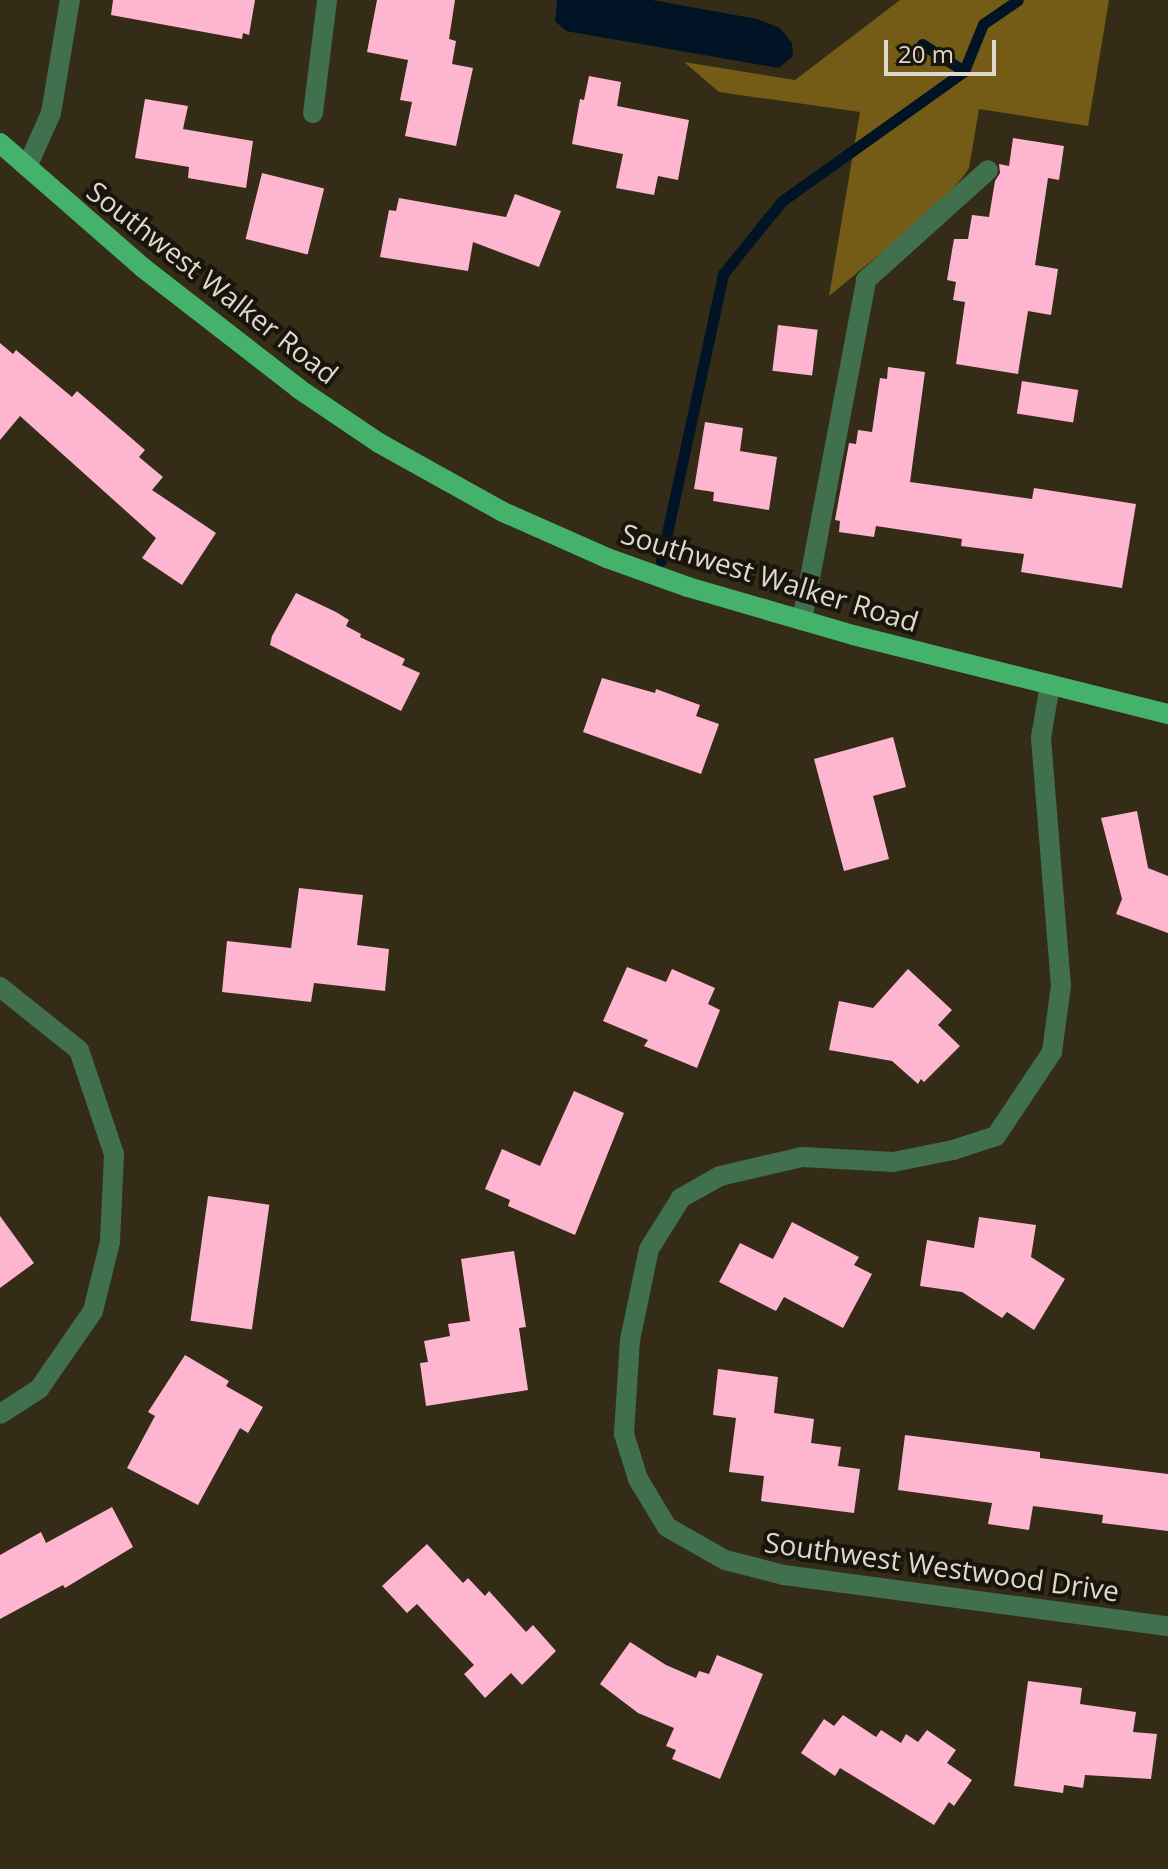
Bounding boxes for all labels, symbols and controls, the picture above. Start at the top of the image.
scale bar [888,24,1000,74]
text: 20 m [898,37,954,70]
street label: Southwest Walker Road [81,174,345,390]
street label: Southwest Walker Road [617,516,923,638]
street label: Southwest Westwood Drive [763,1524,1121,1608]

